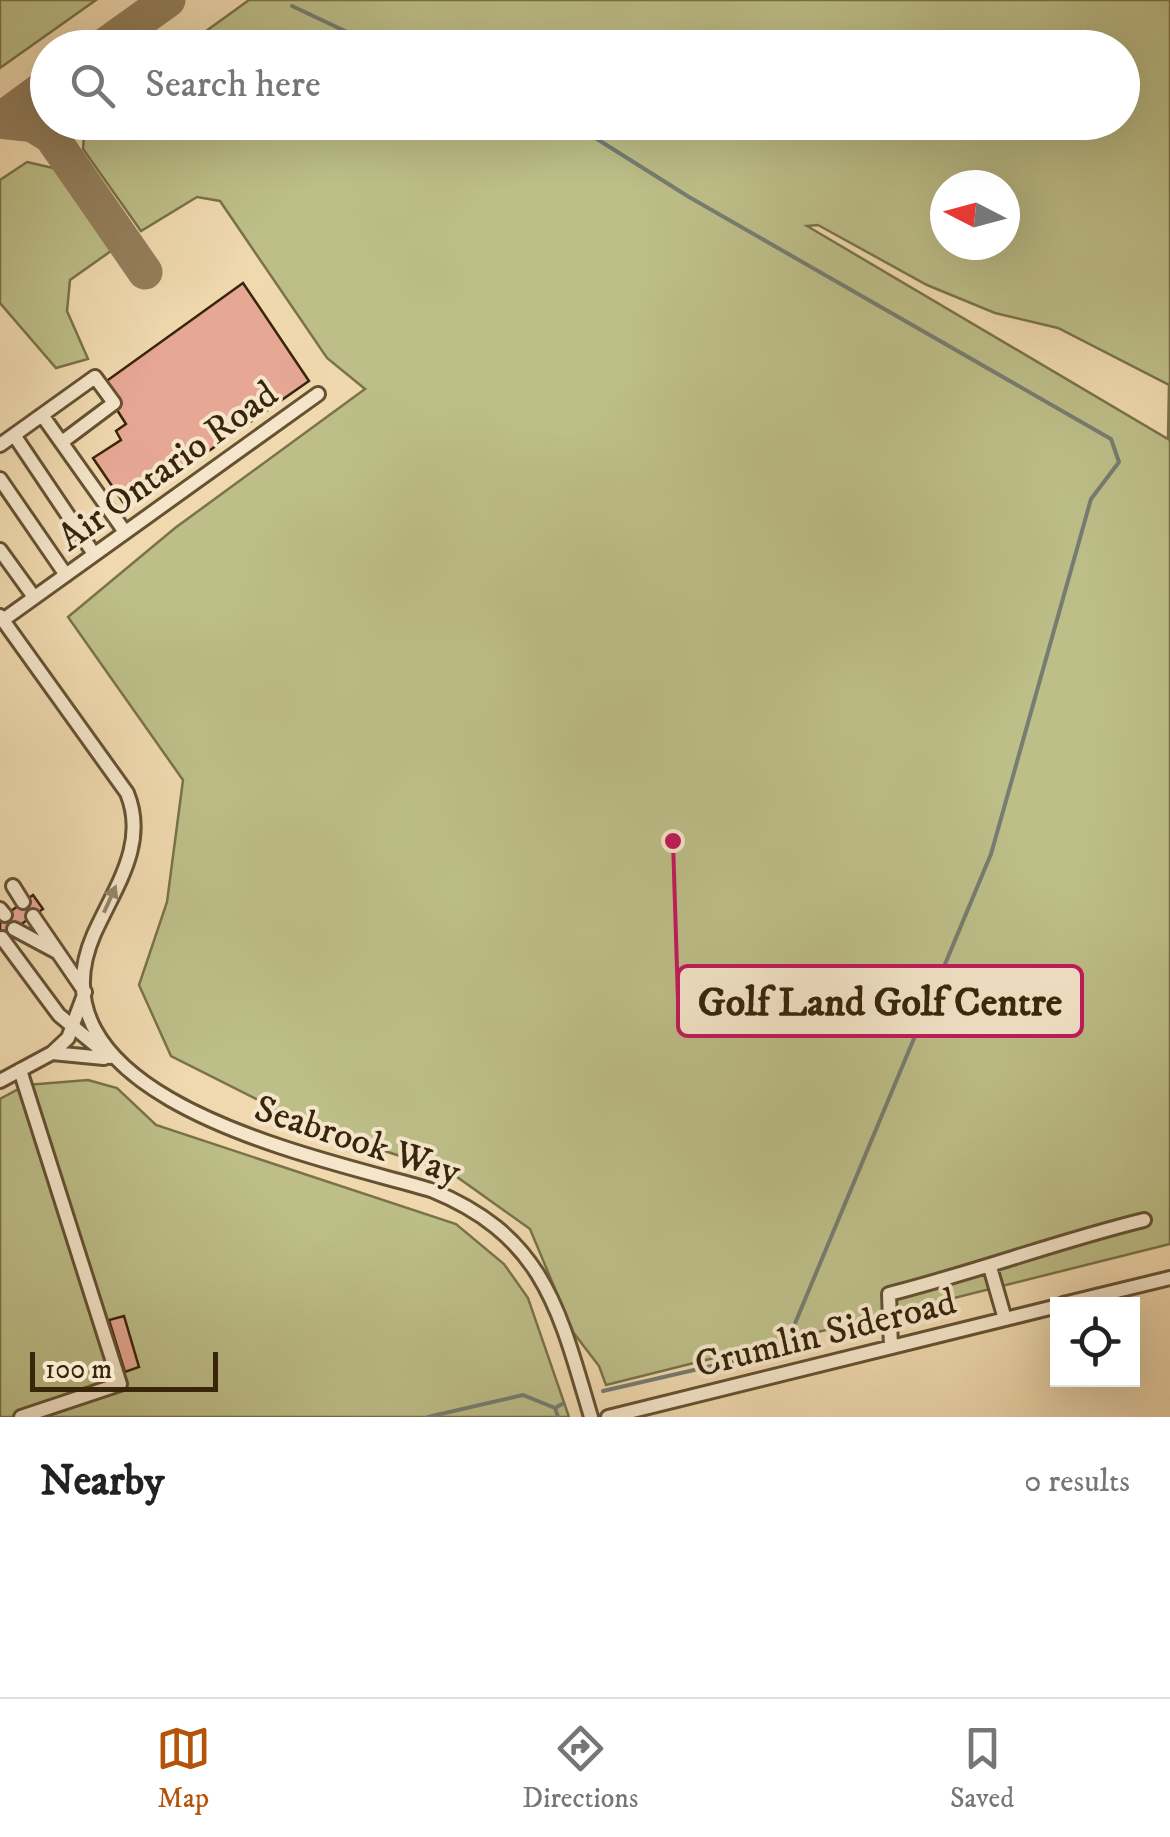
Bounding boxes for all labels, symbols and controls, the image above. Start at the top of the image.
search box [30,30,1140,140]
icon: search [65,58,120,113]
text: Search here [145,61,321,109]
north arrow [930,170,1020,260]
street label: Air Ontario Road [49,371,288,563]
one-way arrow [102,884,118,914]
callout: Golf Land Golf Centre [678,966,1082,1036]
text: Golf Land Golf Centre [698,979,1063,1029]
street label: Seabrook Way [248,1085,467,1197]
street label: Crumlin Sideroad [690,1278,961,1390]
map controls [1050,1297,1140,1387]
button: locate [1050,1297,1140,1387]
scale bar [30,1347,218,1392]
text: 100 m [45,1352,112,1387]
text: Nearby [40,1456,164,1508]
text: 0 results [1024,1462,1130,1502]
tab: Map [156,1721,211,1816]
tab: Directions [522,1721,638,1816]
tab: Saved [950,1721,1014,1816]

